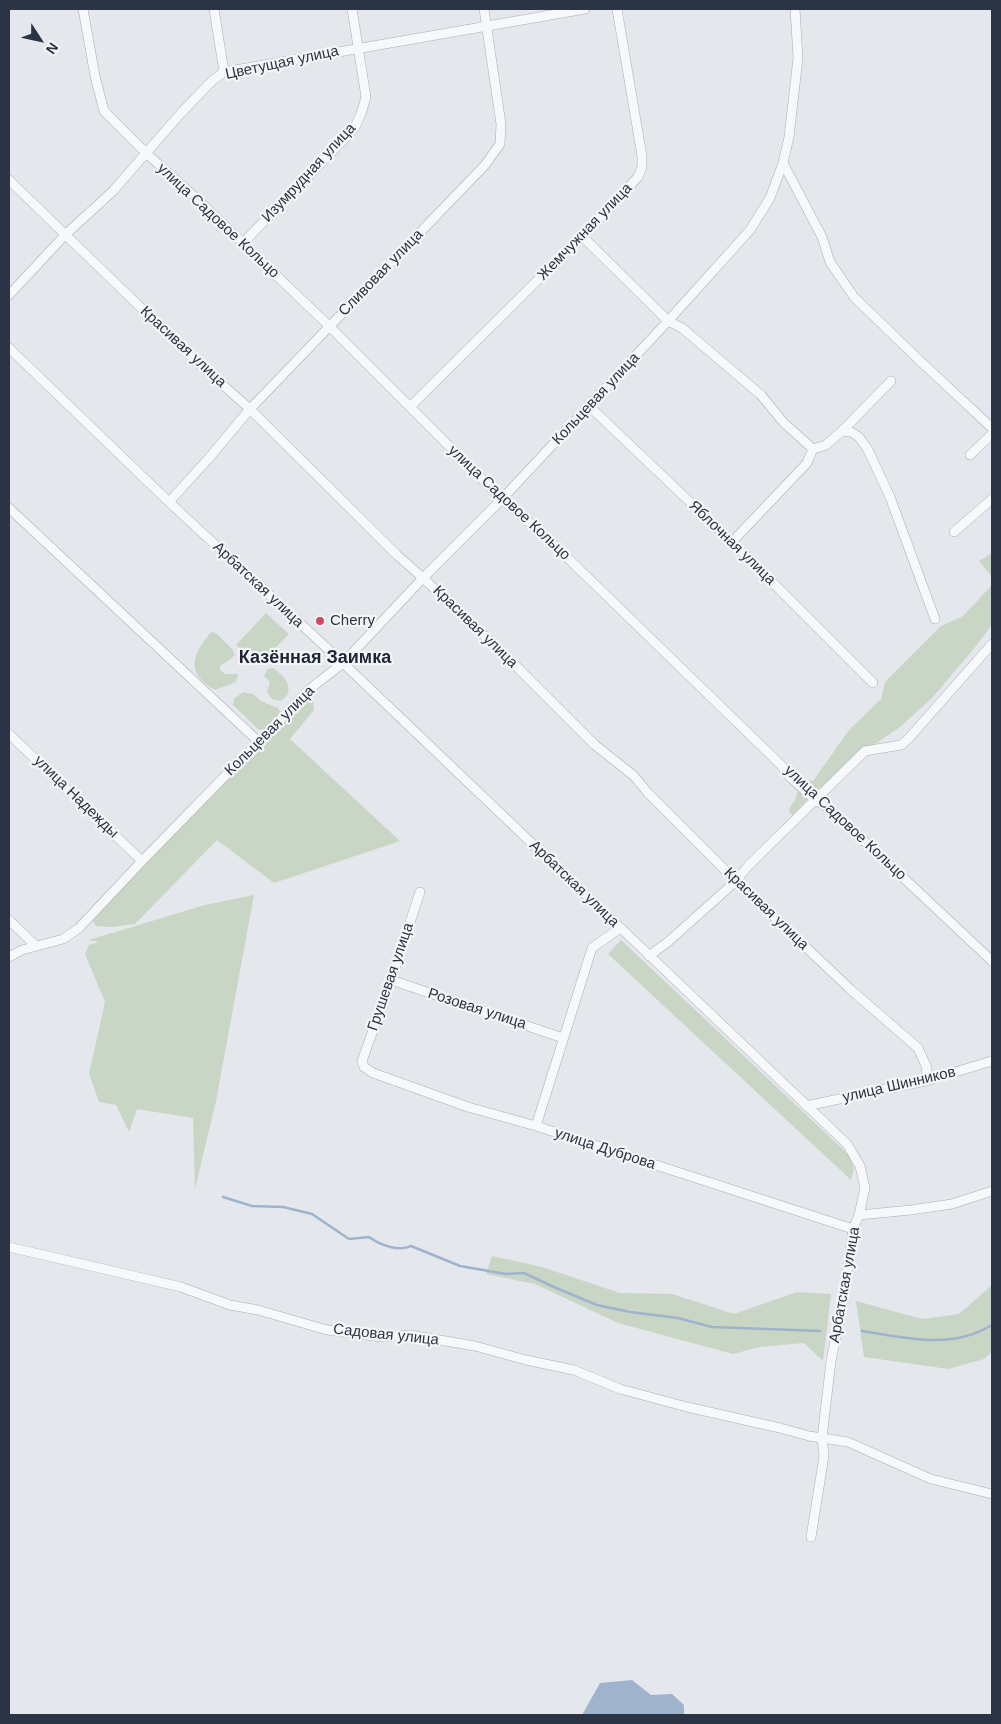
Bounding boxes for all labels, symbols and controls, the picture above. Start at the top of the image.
north arrow [15,15,65,65]
text: N [43,40,62,57]
street label: Цветущая улица [224,42,340,84]
street label: Изумрудная улица [258,120,360,226]
street label: улица Садовое Кольцо [153,160,283,282]
street label: Жемчужная улица [534,180,636,284]
street label: Сливовая улица [335,226,427,320]
street label: Красивая улица [136,303,230,391]
street label: Кольцевая улица [549,349,643,449]
street label: улица Садовое Кольцо [444,442,574,564]
street label: Яблочная улица [685,497,779,589]
street label: Арбатская улица [209,538,307,632]
street label: Красивая улица [429,582,521,672]
place label: Cherry [330,612,375,630]
marker: Cherry [314,615,326,627]
district label: Казённая Заимка [239,647,391,669]
street label: Кольцевая улица [221,682,319,780]
street label: улица Надежды [30,752,122,842]
street label: улица Садовое Кольцо [780,762,910,884]
street label: Арбатская улица [525,837,623,931]
street label: Красивая улица [720,864,812,954]
street label: Грушевая улица [364,921,418,1033]
street label: Розовая улица [426,985,528,1033]
street label: улица Шинников [841,1063,957,1107]
street label: улица Дуброва [552,1124,658,1174]
street label: Арбатская улица [826,1226,864,1344]
street label: Садовая улица [332,1321,440,1349]

